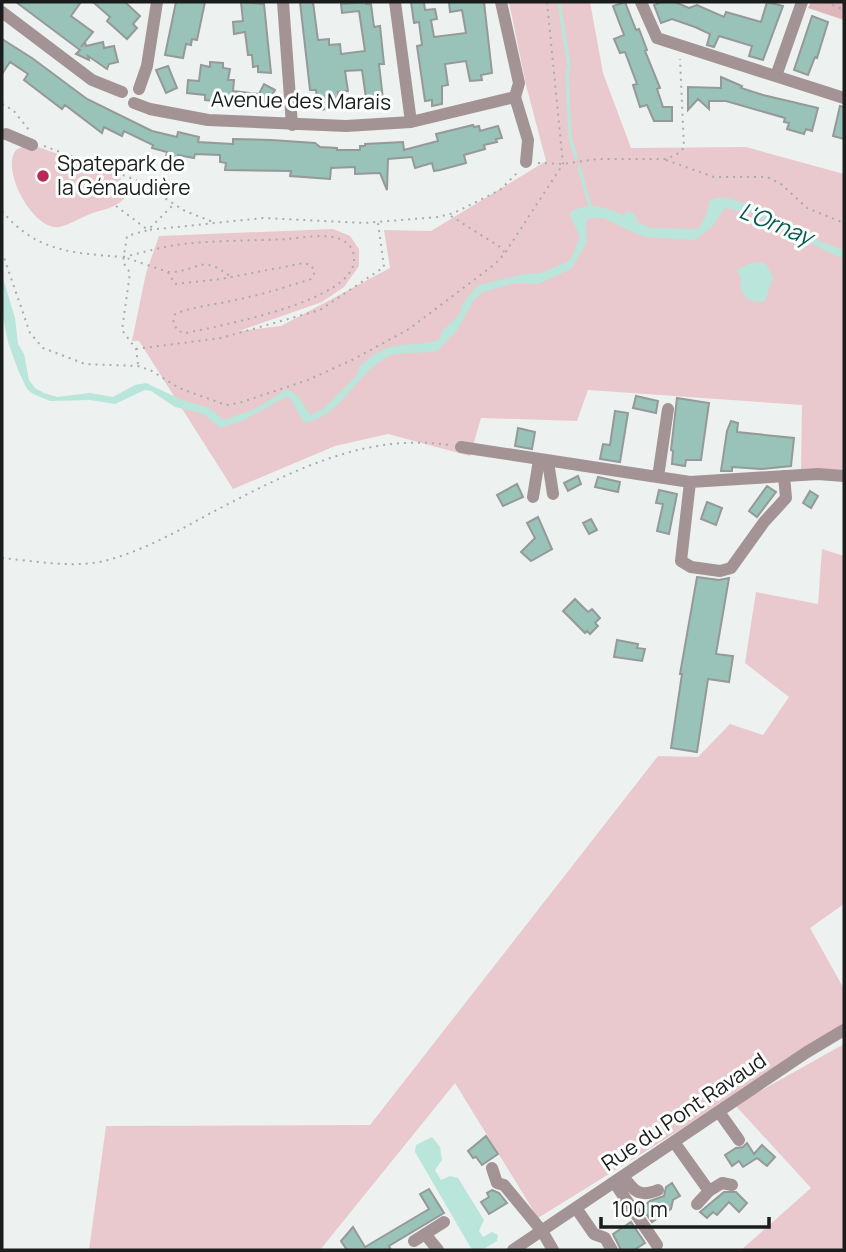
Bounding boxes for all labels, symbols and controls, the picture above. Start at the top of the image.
street label: Avenue des Marais [211,84,391,116]
place label: Spatepark de la Génaudière [57,149,190,201]
marker: Spatepark de la Génaudière [35,168,51,184]
water label: L'Ornay [735,194,821,253]
street label: Rue du Pont Ravaud [596,1046,771,1177]
scale bar [601,1186,769,1230]
text: 100 m [612,1195,668,1223]

